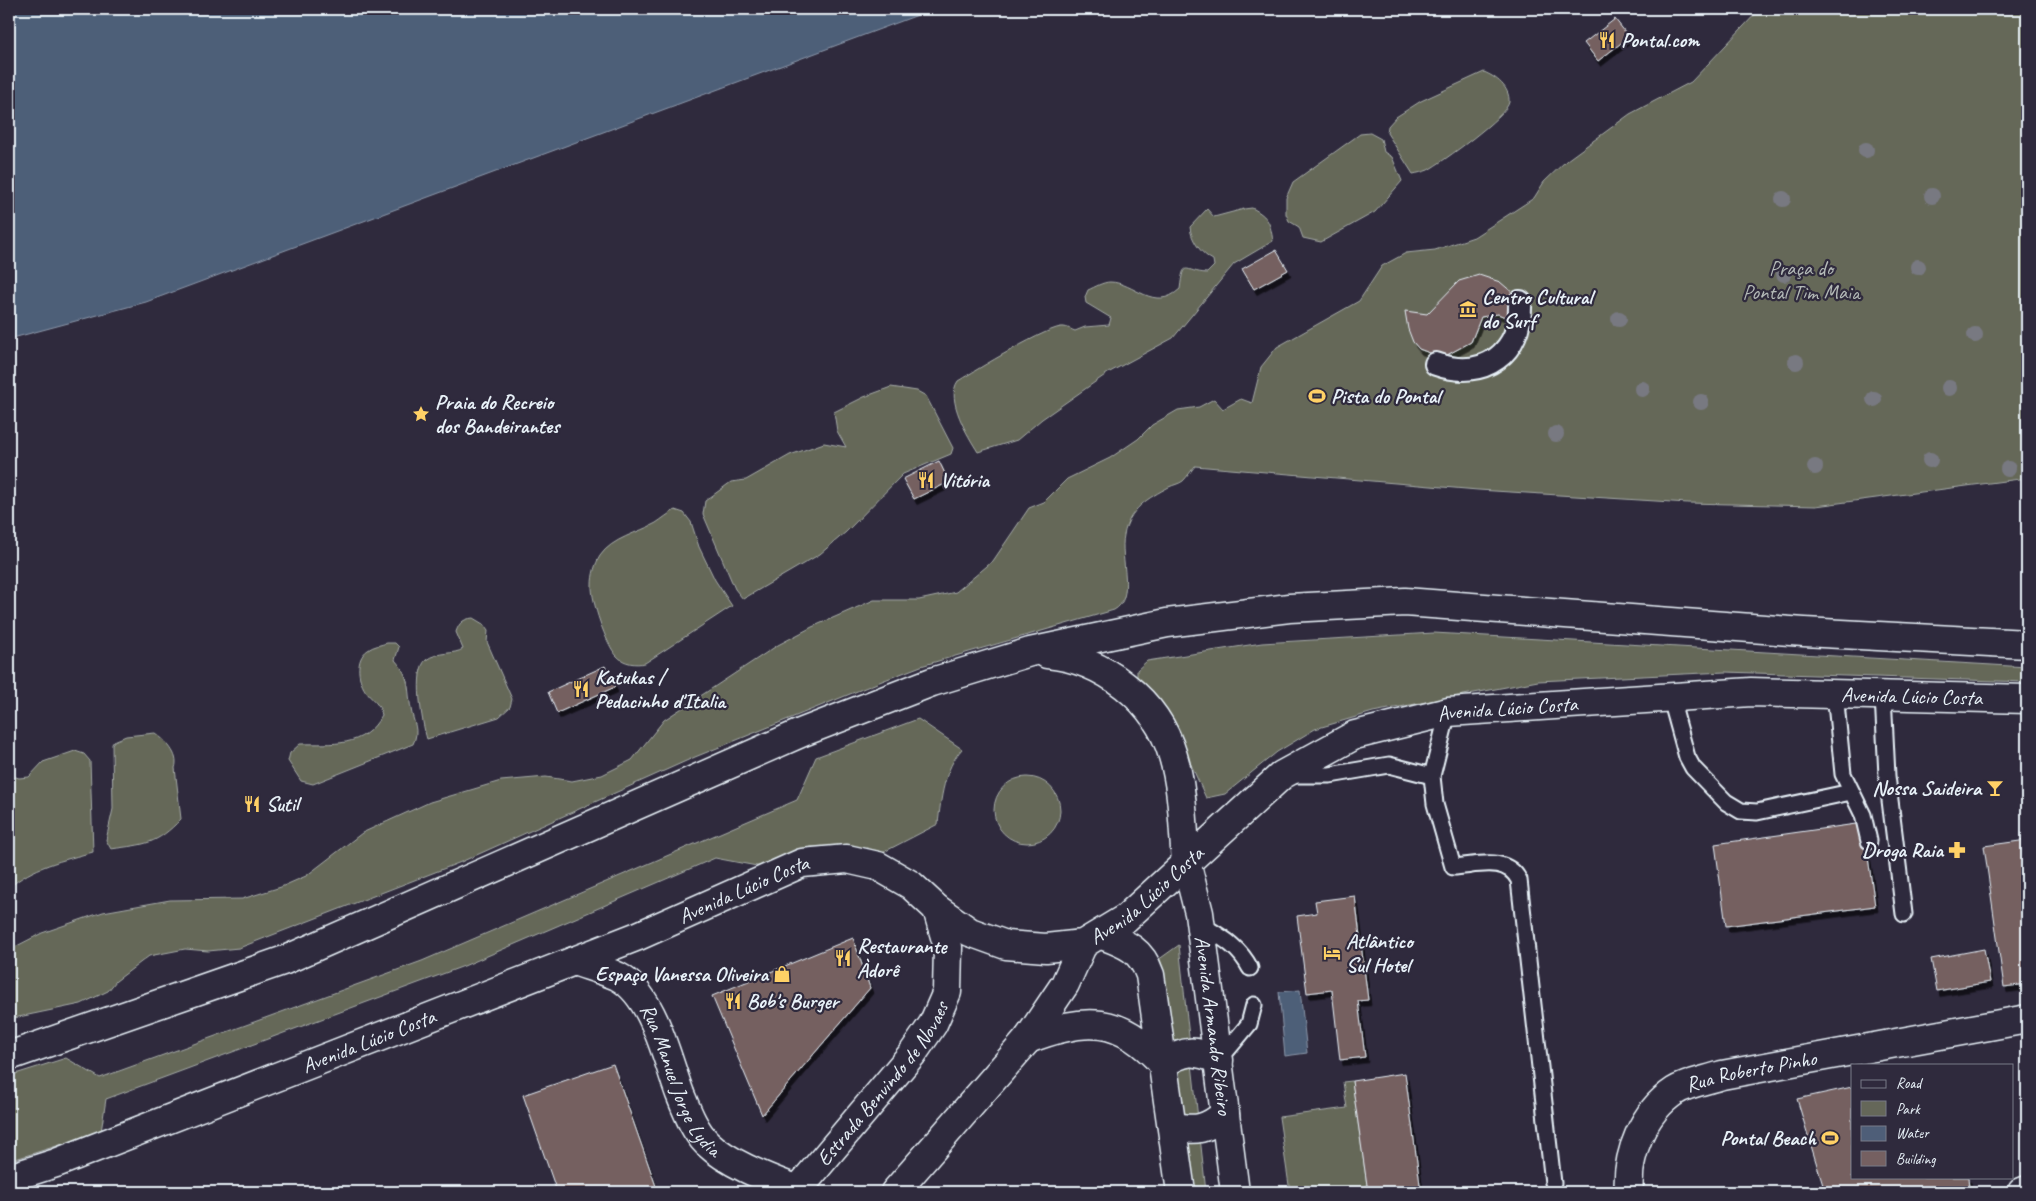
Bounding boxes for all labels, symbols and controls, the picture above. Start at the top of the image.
place label: Pontal.com [1621,27,1700,53]
restaurant icon: Pontal.com [1597,30,1617,50]
park label: Praça do Pontal Tim Maia [1742,255,1862,305]
place label: Centro Cultural do Surf [1482,284,1596,334]
museum icon: Centro Cultural do Surf [1458,299,1478,319]
place label: Pista do Pontal [1331,383,1444,409]
sports icon: Pista do Pontal [1307,386,1327,406]
place label: Praia do Recreio dos Bandeirantes [435,389,562,439]
place icon: Praia do Recreio dos Bandeirantes [411,404,431,424]
place label: Vitória [940,467,991,493]
restaurant icon: Vitória [916,470,936,490]
place label: Katukas / Pedacinho d'Italia [595,664,727,714]
restaurant icon: Katukas / Pedacinho d'Italia [571,679,591,699]
street label: Avenida Lúcio Costa [1841,681,1984,711]
street label: Avenida Lúcio Costa [1434,690,1580,727]
place label: Nossa Saideira [1872,775,1983,801]
bar icon: Nossa Saideira [1985,778,2005,798]
place label: Sutil [266,791,303,817]
restaurant icon: Sutil [242,794,262,814]
place label: Droga Raia [1862,837,1944,863]
street label: Avenida Lúcio Costa [1085,839,1210,950]
pharmacy icon: Droga Raia [1947,840,1967,860]
street label: Avenida Lúcio Costa [674,849,812,929]
place label: Atlântico Sul Hotel [1346,928,1415,978]
place label: Restaurante Àdorê [857,933,948,983]
street label: Avenida Armando Ribeiro [1189,935,1238,1118]
hotel icon: Atlântico Sul Hotel [1322,943,1342,963]
restaurant icon: Restaurante Àdorê [833,948,853,968]
place label: Espaço Vanessa Oliveira [595,961,769,987]
shop icon: Espaço Vanessa Oliveira [772,964,792,984]
place label: Bob's Burger [747,988,841,1014]
restaurant icon: Bob's Burger [723,991,743,1011]
street label: Estrada Benvindo de Novaes [811,996,955,1171]
street label: Rua Manuel Jorge Lydia [634,999,728,1164]
street label: Avenida Lúcio Costa [298,1003,441,1079]
street label: Rua Roberto Pinho [1682,1045,1820,1098]
legend [1851,1064,2014,1178]
text: Road [1896,1074,1923,1093]
text: Park [1896,1100,1921,1119]
text: Water [1896,1124,1930,1143]
place label: Pontal Beach [1720,1125,1817,1151]
sports icon: Pontal Beach [1820,1128,1840,1148]
text: Building [1896,1150,1936,1169]

